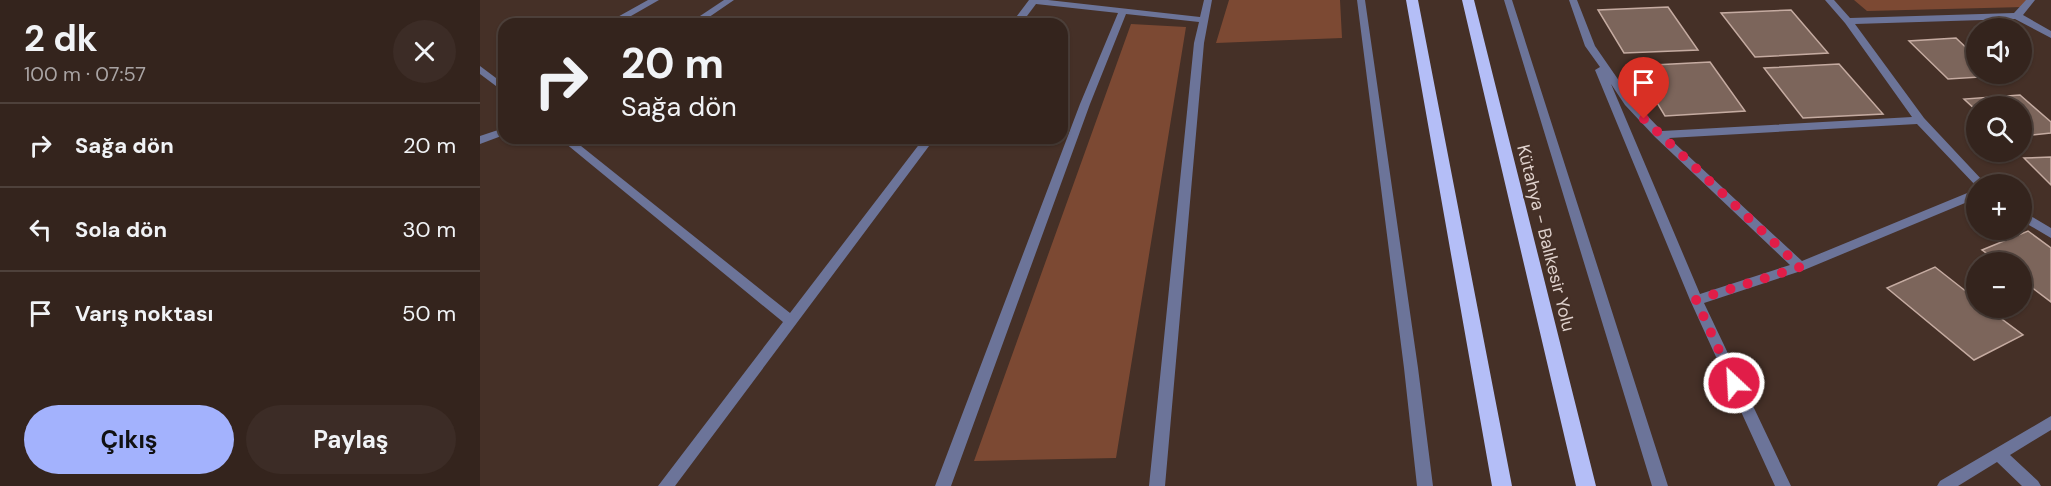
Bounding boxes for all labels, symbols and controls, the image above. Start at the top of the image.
text: 2 dk [24,15,98,62]
map controls [1966,18,2032,318]
button: sound [1966,18,2032,84]
button: close [393,20,456,83]
text: 20 m [621,36,724,91]
icon: right [522,42,600,120]
pin [1618,57,1669,119]
text: 100 m · 07:57 [24,61,146,87]
icon: arrive [1627,66,1660,99]
text: Sağa dön [621,89,737,124]
button: search [1966,96,2032,162]
icon: right [24,129,57,162]
text: Sağa dön [75,131,174,160]
text: 20 m [403,131,456,160]
street label: Kütahya - Balıkesir Yolu [1511,142,1581,334]
button: + [1966,174,2032,240]
icon: left [24,213,57,246]
text: Sola dön [75,215,167,244]
text: 30 m [402,215,456,244]
button: − [1966,252,2032,318]
icon: arrive [24,297,57,330]
text: Varış noktası [75,299,213,328]
text: 50 m [402,299,456,328]
position arrow [1702,351,1766,415]
button: Çıkış [24,405,234,474]
button: Paylaş [246,405,456,474]

